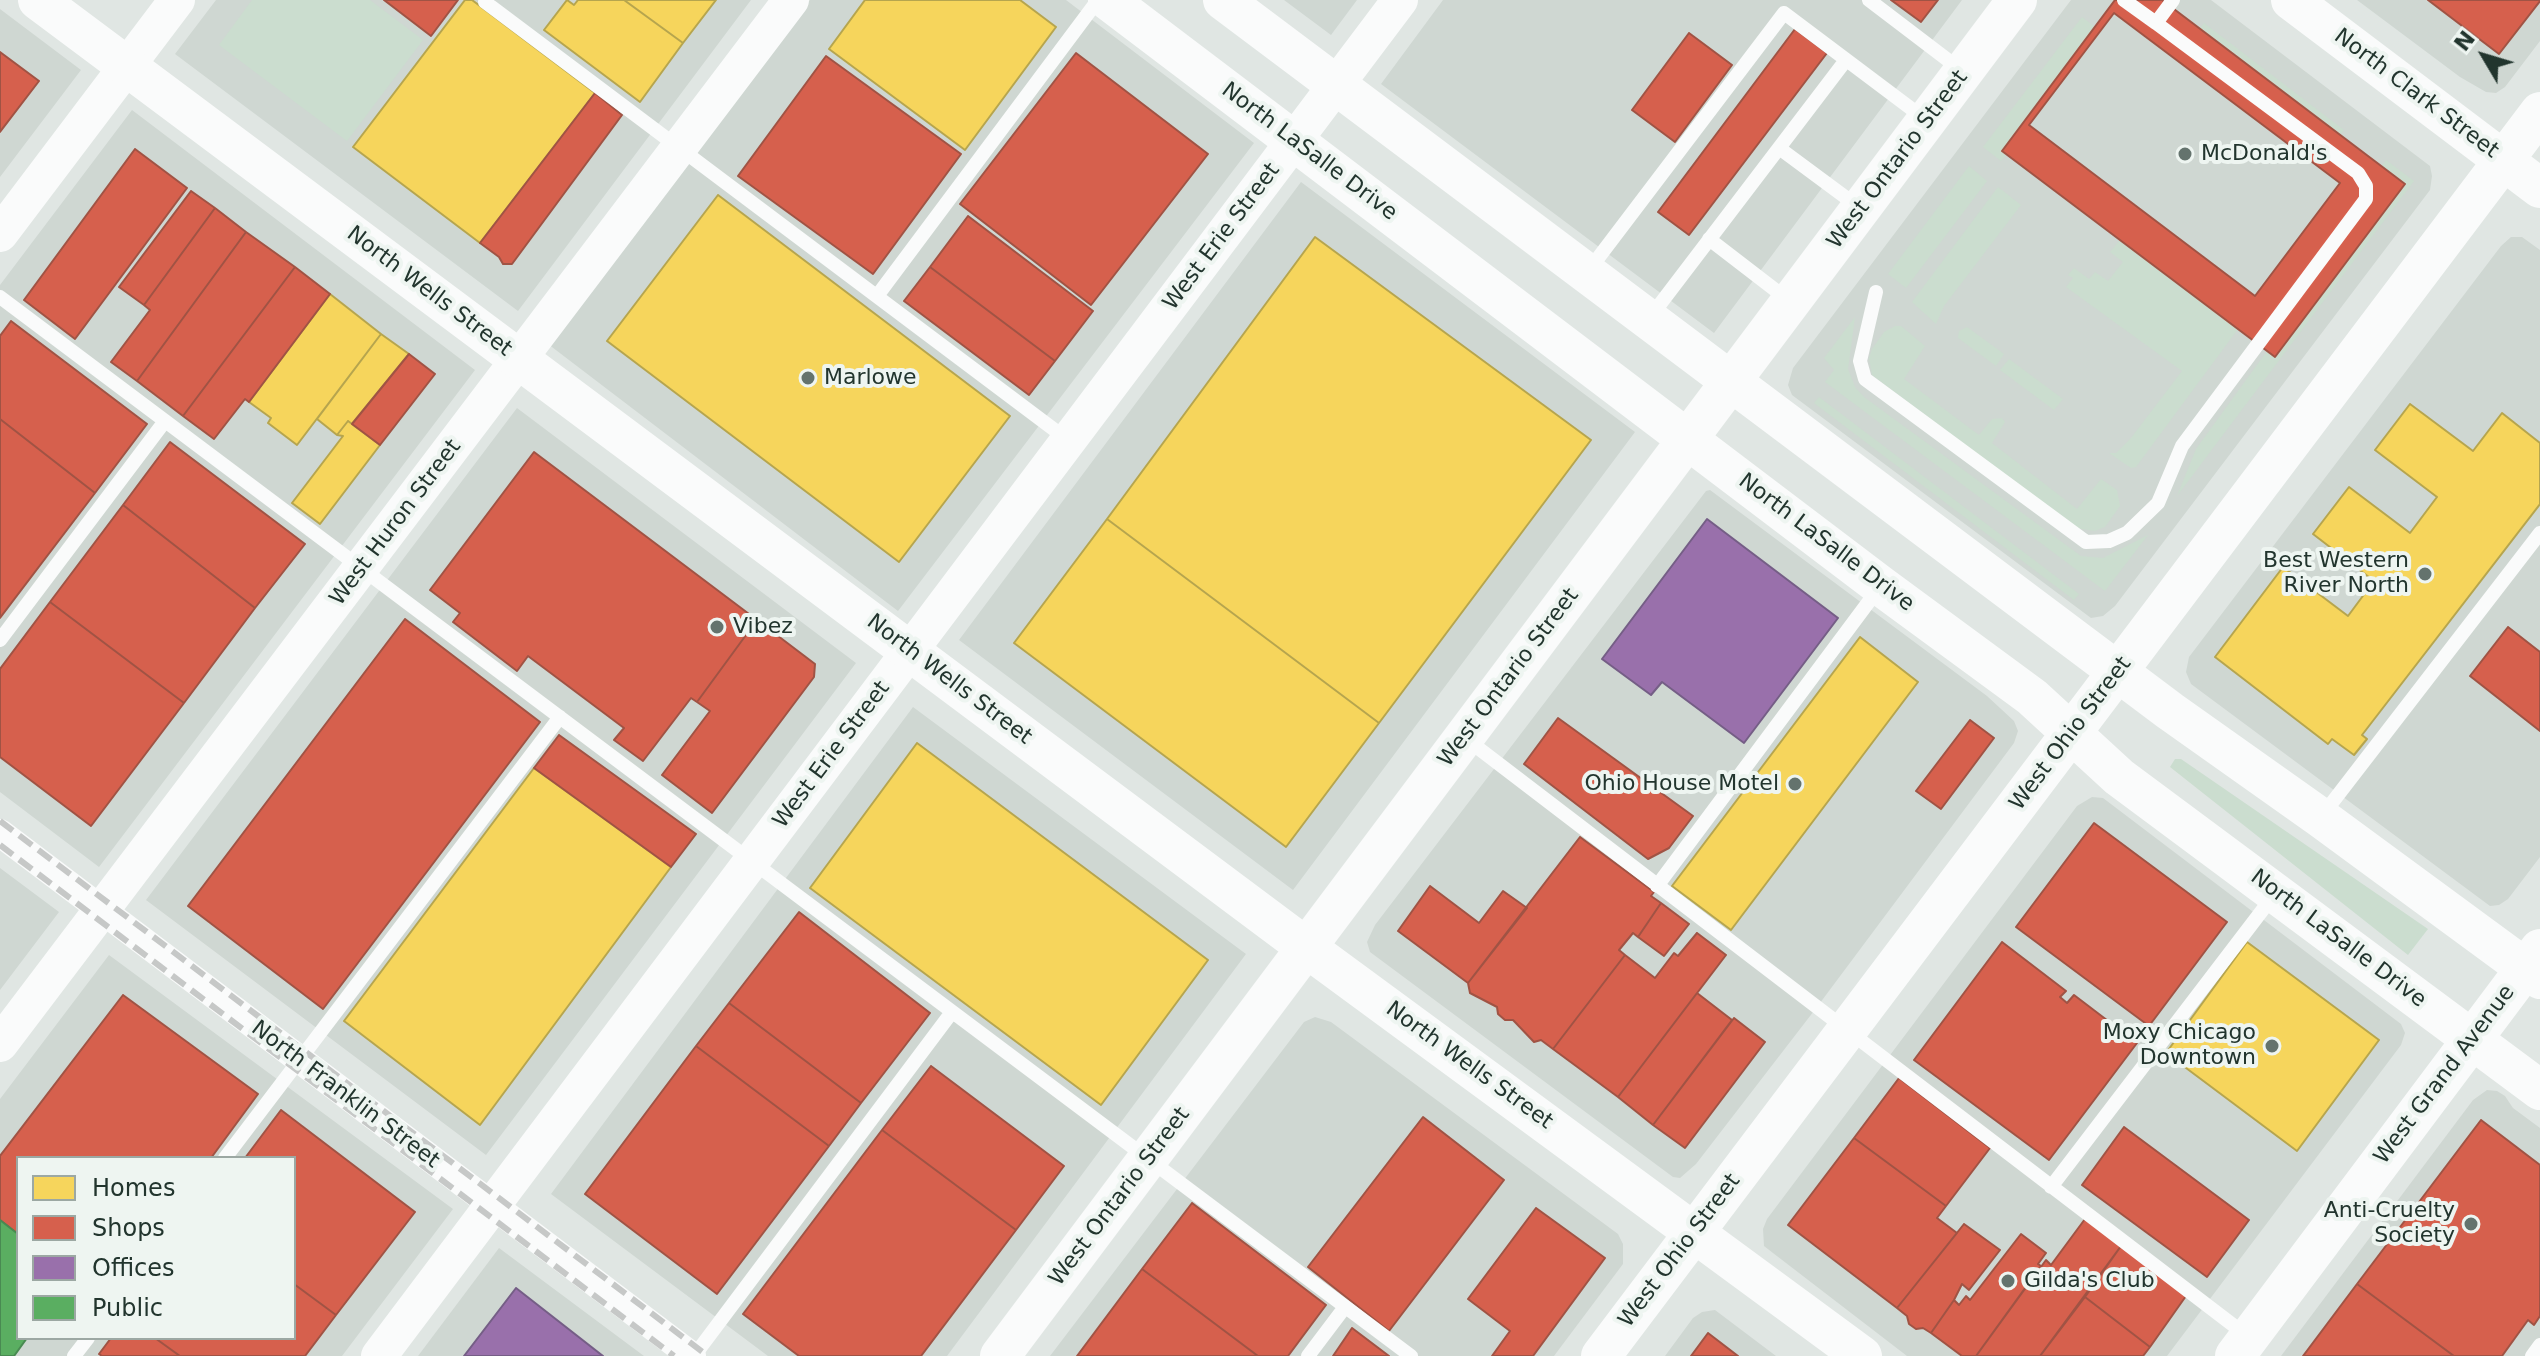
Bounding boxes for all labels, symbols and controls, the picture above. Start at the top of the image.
north arrow [2444,16,2524,96]
street label: North Clark Street [2329,24,2503,164]
street label: West Ontario Street [1822,65,1974,255]
street label: North LaSalle Drive [1216,77,1402,227]
place label: McDonald's [2201,141,2327,167]
marker: McDonald's [2176,145,2194,163]
street label: West Erie Street [1158,158,1286,316]
street label: North Wells Street [341,221,517,363]
place label: Marlowe [824,365,917,391]
marker: Marlowe [799,369,817,387]
street label: West Huron Street [325,435,467,611]
street label: North LaSalle Drive [1733,468,1919,618]
place label: Best Western River North [2263,548,2409,600]
marker: Best Western River North [2416,565,2434,583]
street label: West Ontario Street [1433,583,1585,773]
street label: North Wells Street [861,609,1037,751]
place label: Vibez [733,614,793,640]
marker: Vibez [708,618,726,636]
street label: West Ohio Street [2005,652,2137,816]
street label: West Erie Street [768,676,896,834]
place label: Ohio House Motel [1585,771,1779,797]
marker: Ohio House Motel [1786,775,1804,793]
street label: North LaSalle Drive [2245,864,2431,1014]
street label: West Grand Avenue [2369,980,2521,1170]
street label: North Wells Street [1380,997,1558,1135]
street label: North Franklin Street [246,1016,444,1174]
place label: Moxy Chicago Downtown [2103,1020,2256,1072]
marker: Moxy Chicago Downtown [2263,1037,2281,1055]
street label: West Ontario Street [1044,1102,1196,1292]
legend [16,1156,296,1340]
street label: West Ohio Street [1614,1169,1746,1333]
text: Homes [92,1174,175,1202]
place label: Anti-Cruelty Society [2324,1198,2455,1250]
text: Shops [92,1214,165,1242]
marker: Anti-Cruelty Society [2462,1215,2480,1233]
text: Offices [92,1254,175,1282]
place label: Gilda's Club [2024,1268,2155,1294]
marker: Gilda's Club [1999,1272,2017,1290]
text: Public [92,1294,163,1322]

